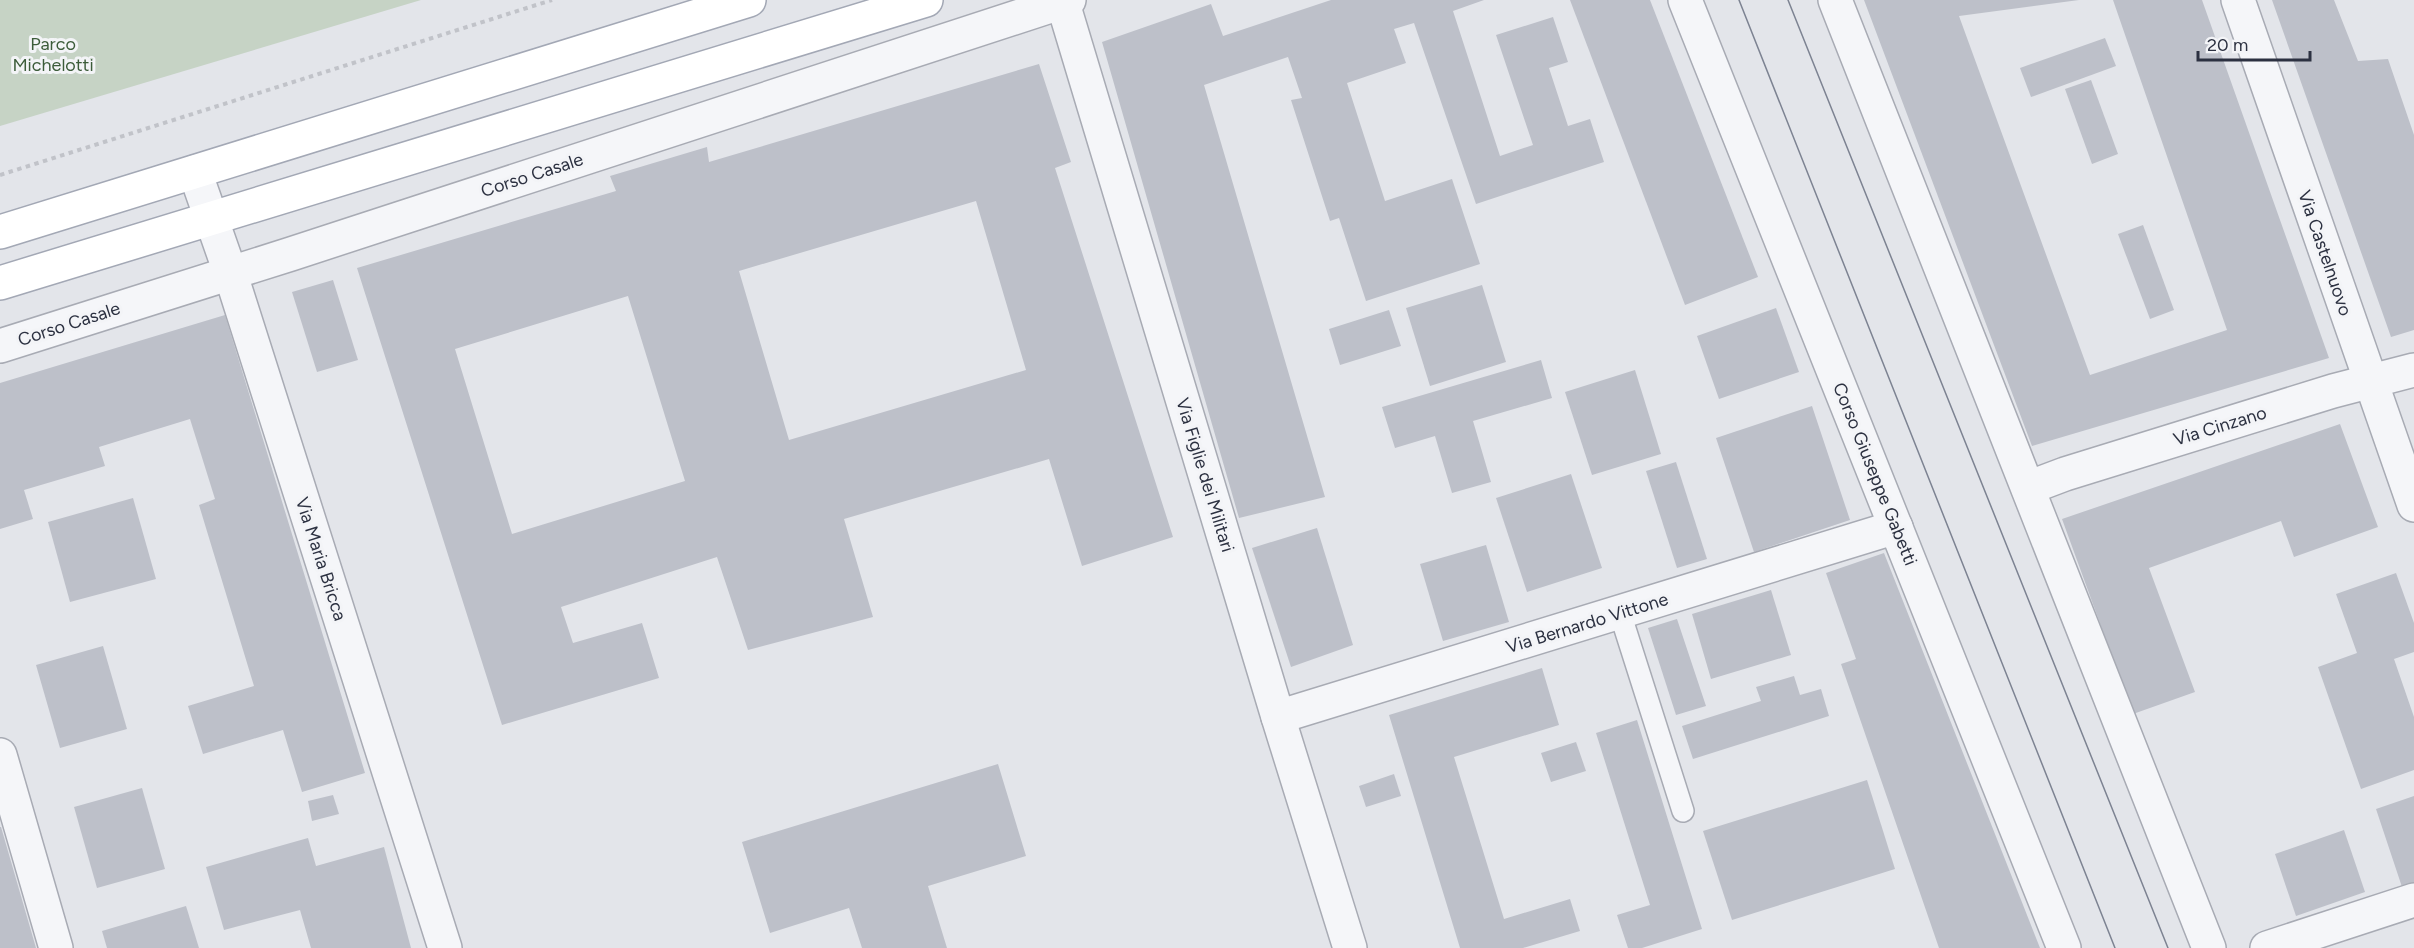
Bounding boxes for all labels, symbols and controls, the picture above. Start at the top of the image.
scale bar [2198,24,2310,62]
park label: Parco Michelotti [12,33,94,76]
text: 20 m [2207,34,2248,56]
street label: Corso Casale [478,148,586,202]
street label: Via Castelnuovo [2293,187,2357,319]
street label: Corso Casale [15,297,123,351]
street label: Corso Giuseppe Gabetti [1828,379,1922,569]
street label: Via Figlie dei Militari [1171,395,1239,555]
street label: Via Cinzano [2171,401,2269,451]
street label: Via Maria Bricca [291,495,351,623]
street label: Via Bernardo Vittone [1503,588,1671,658]

